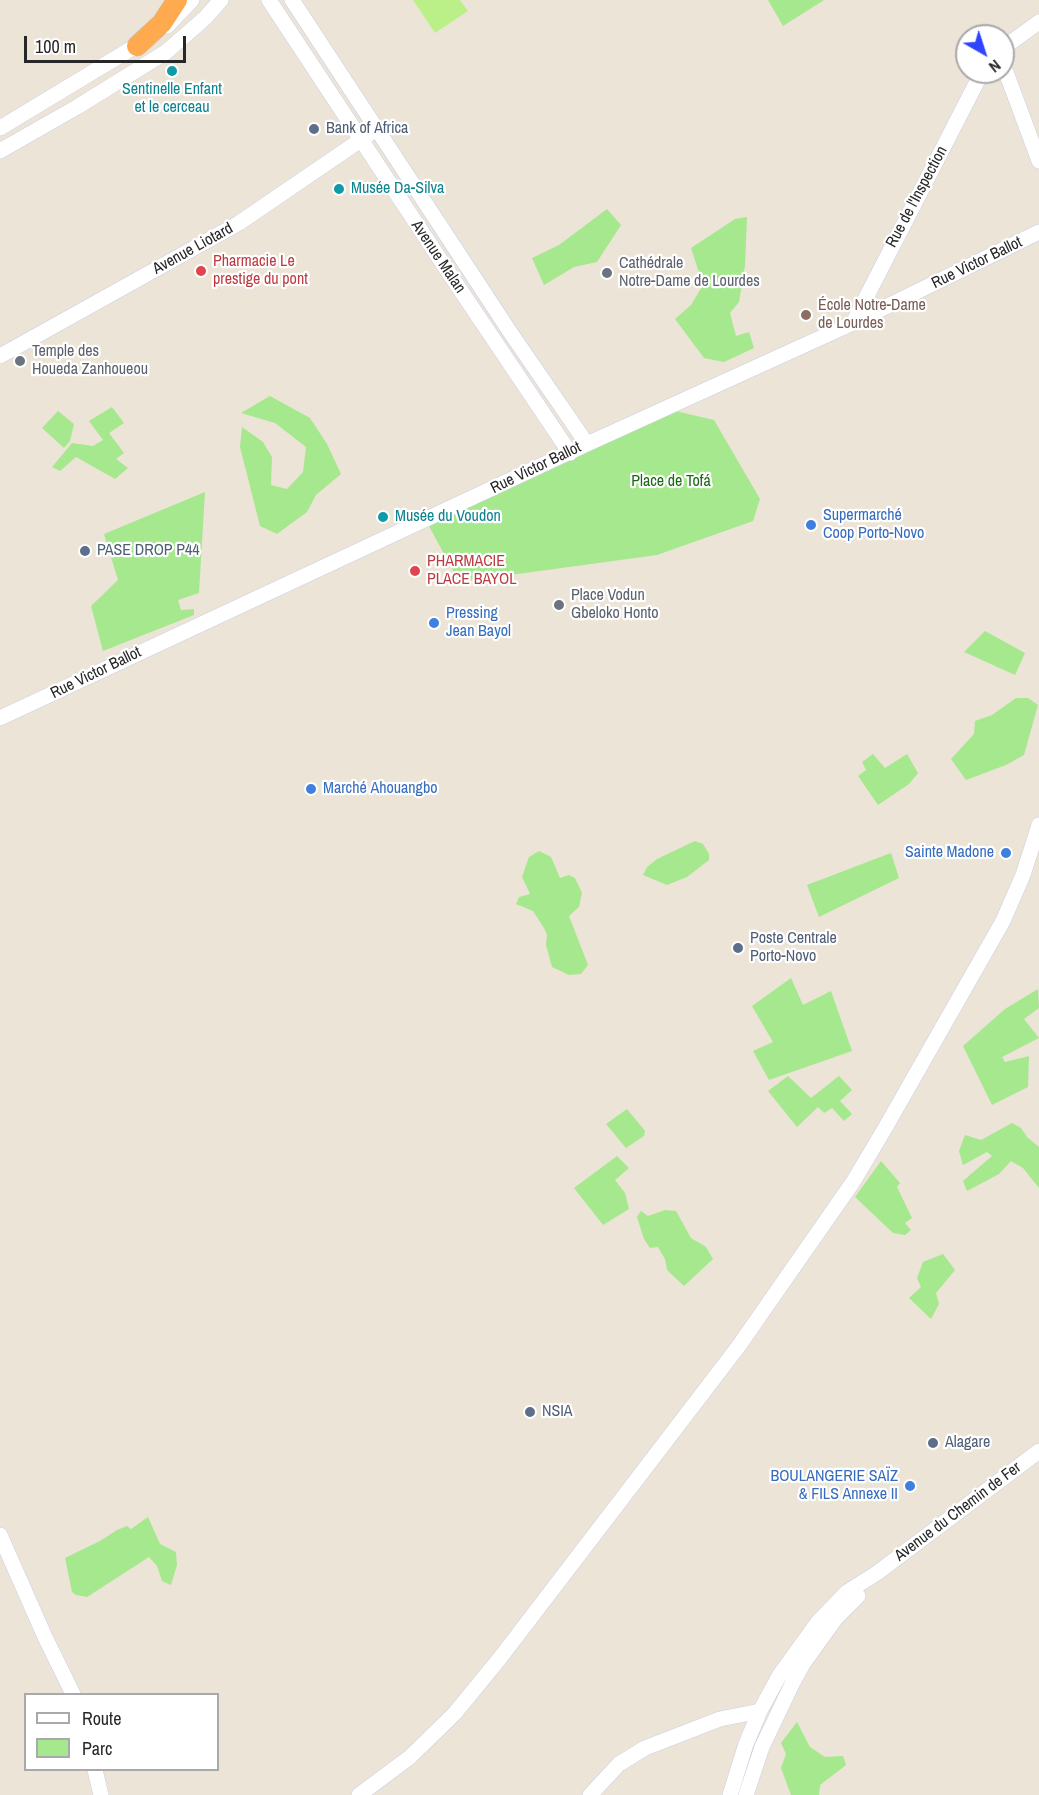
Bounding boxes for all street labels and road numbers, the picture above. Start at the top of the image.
street label: Rue de l'Inspection [882,143,952,251]
street label: Avenue Malan [407,217,469,297]
street label: Avenue Liotard [150,219,236,279]
street label: Rue Victor Ballot [929,233,1025,293]
street label: Rue Victor Ballot [488,438,584,498]
street label: Rue Victor Ballot [48,643,144,703]
street label: Avenue du Chemin de Fer [891,1458,1025,1566]

